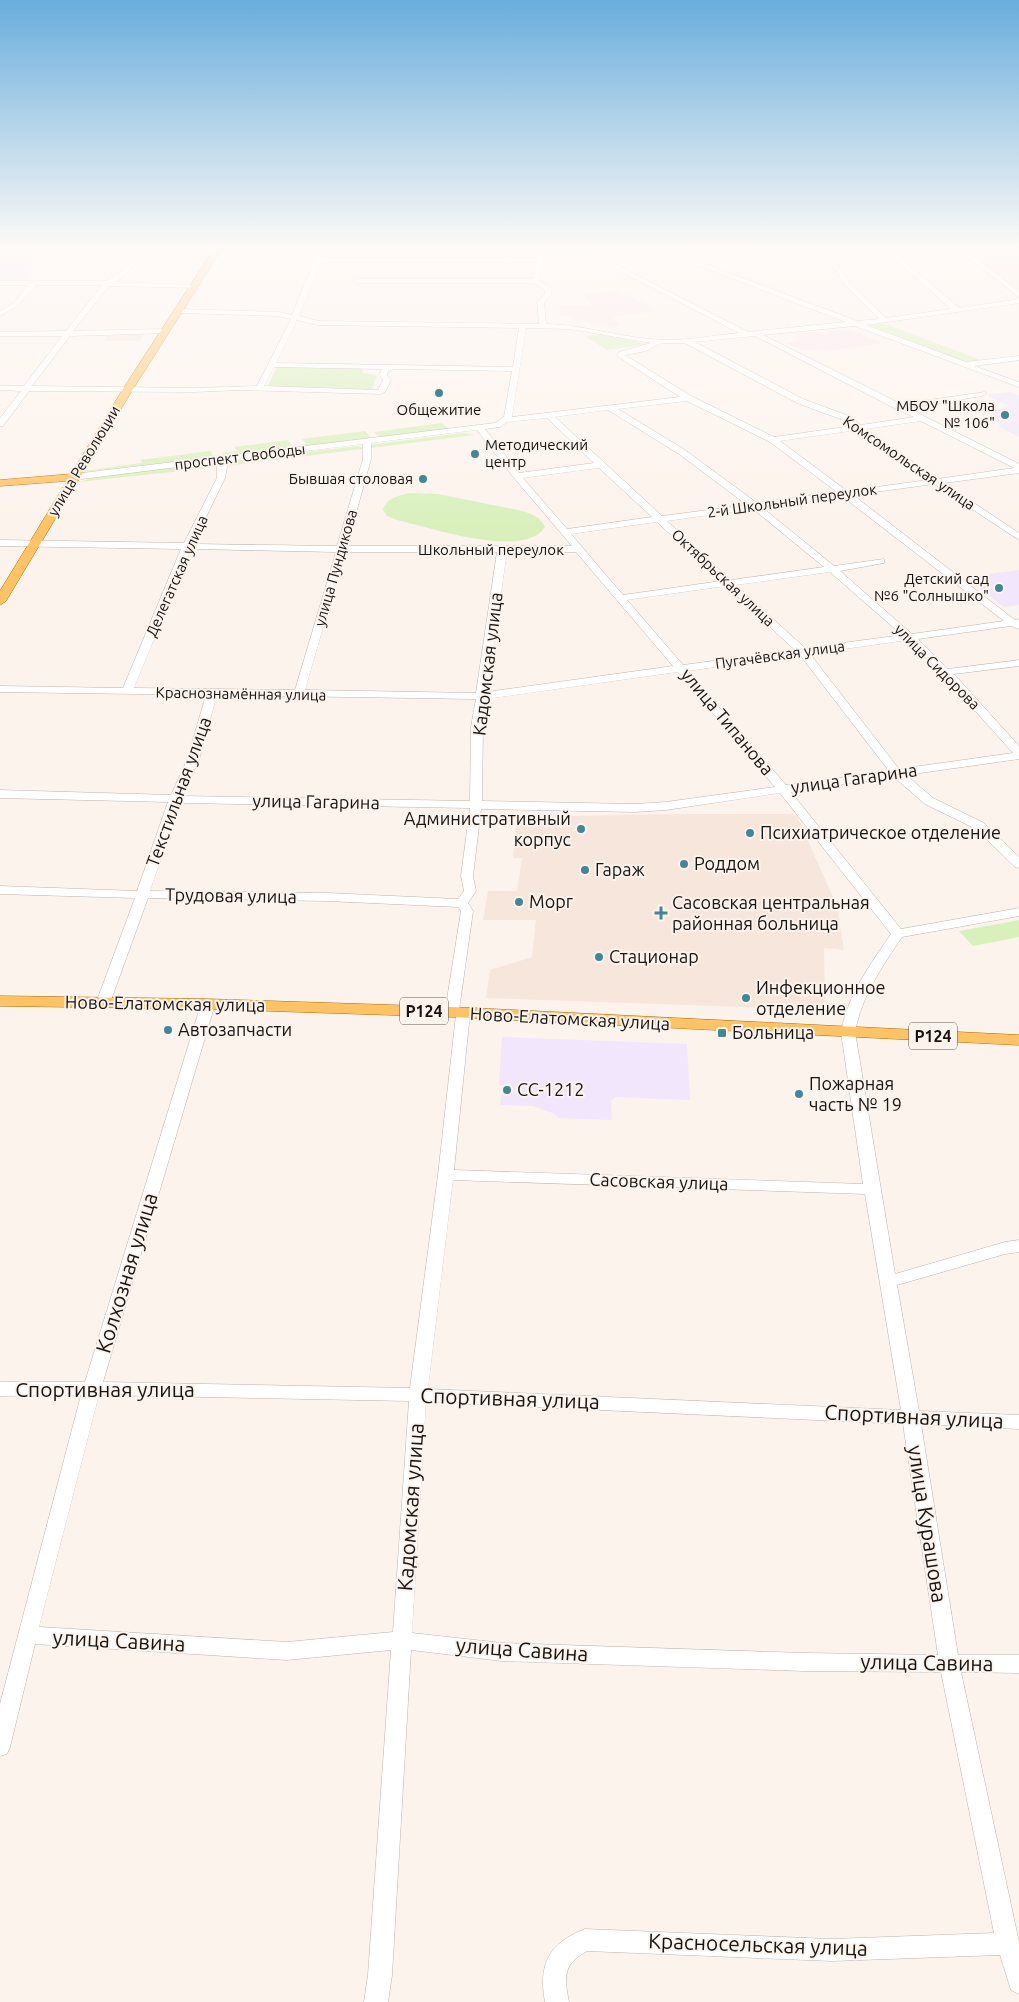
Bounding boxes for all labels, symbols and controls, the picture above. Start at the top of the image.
marker: Общежитие [433,387,445,399]
place label: МБОУ "Школа № 106" [896,397,995,431]
place label: Общежитие [397,401,481,418]
street label: улица Революции [44,403,123,519]
marker: МБОУ "Школа № 106" [999,409,1011,421]
street label: Комсомольская улица [840,412,979,513]
place label: Методический центр [485,436,588,470]
street label: проспект Свободы [174,440,306,473]
marker: Методический центр [469,448,481,460]
place label: Бывшая столовая [289,470,413,487]
marker: Бывшая столовая [417,473,429,485]
street label: 2-й Школьный переулок [706,480,878,521]
street label: улица Пундикова [311,508,360,628]
street label: Делегатская улица [142,512,211,639]
street label: Октябрьская улица [668,526,778,630]
street label: Школьный переулок [418,541,564,558]
place label: Детский сад №6 "Солнышко" [874,570,989,604]
marker: Детский сад №6 "Солнышко" [993,582,1005,594]
street label: Кадомская улица [468,591,506,737]
street label: улица Сидорова [891,620,984,713]
street label: Пугачёвская улица [714,637,846,672]
street label: улица Типанова [677,664,778,779]
street label: Краснознамённая улица [156,684,326,703]
street label: Текстильная улица [142,714,214,869]
street label: улица Гагарина [789,759,918,797]
street label: улица Гагарина [252,790,380,812]
place label: Административный корпус [404,808,571,849]
place label: Психиатрическое отделение [760,822,1001,842]
marker: Административный корпус [575,823,587,835]
marker: Психиатрическое отделение [744,827,756,839]
place label: Роддом [694,853,760,873]
marker: Роддом [678,858,690,870]
place label: Гараж [595,859,645,879]
marker: Гараж [579,864,591,876]
street label: Трудовая улица [165,884,297,906]
place label: Морг [529,891,573,911]
place label: Сасовская центральная районная больница [672,892,870,933]
marker: Морг [513,896,525,908]
marker: Сасовская центральная районная больница [654,906,668,920]
place label: Стационар [609,946,699,966]
marker: Стационар [593,951,605,963]
place label: Инфекционное отделение [756,977,885,1018]
street label: Ново-Елатомская улица [65,991,265,1015]
marker: Инфекционное отделение [740,992,752,1004]
road number: Р124 [400,998,448,1024]
street label: Ново-Елатомская улица [469,1003,671,1033]
place label: Автозапчасти [178,1019,292,1039]
place label: Больница [732,1022,814,1042]
road number: Р124 [909,1022,957,1050]
marker: Автозапчасти [162,1024,174,1036]
marker: Больница [716,1027,728,1039]
place label: Пожарная часть № 19 [809,1073,902,1114]
place label: СС-1212 [517,1079,584,1099]
marker: СС-1212 [501,1084,513,1096]
marker: Пожарная часть № 19 [793,1088,805,1100]
street label: Сасовская улица [589,1169,729,1193]
street label: Колхозная улица [90,1190,162,1356]
street label: Спортивная улица [15,1377,195,1401]
street label: Спортивная улица [420,1383,600,1413]
street label: Спортивная улица [824,1399,1004,1433]
street label: Кадомская улица [392,1422,428,1592]
street label: улица Курашова [904,1443,952,1604]
street label: улица Савина [52,1625,186,1655]
street label: улица Савина [455,1632,589,1666]
street label: улица Савина [860,1649,994,1675]
street label: Красносельская улица [648,1928,868,1960]

